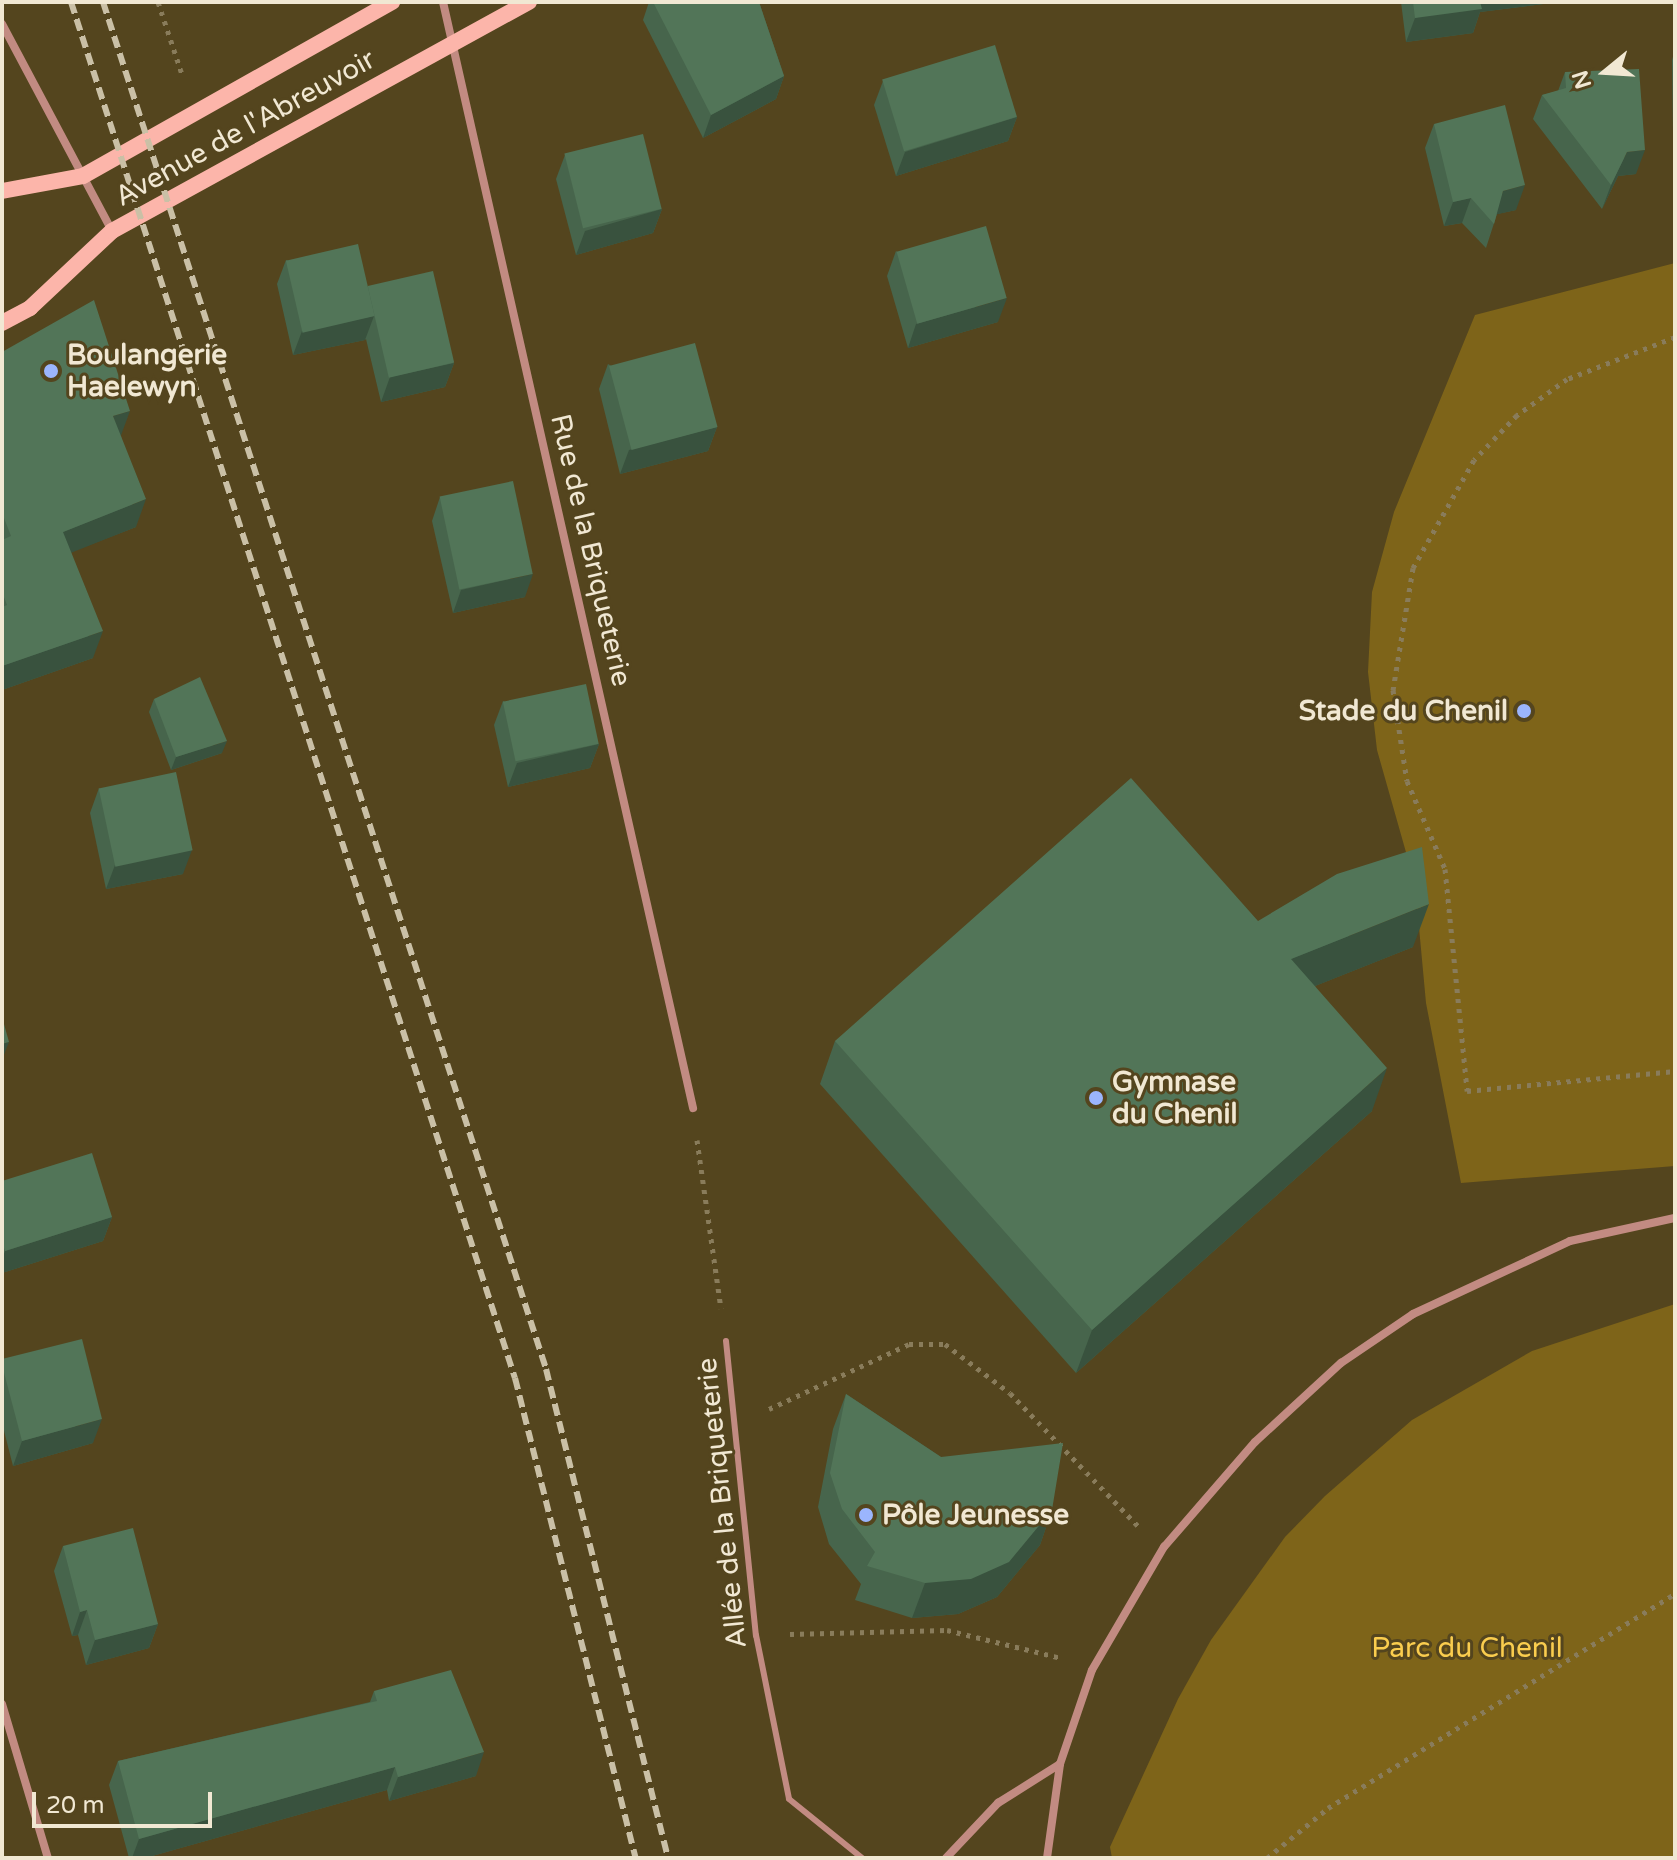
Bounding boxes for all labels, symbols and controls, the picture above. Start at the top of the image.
north arrow [1565,32,1645,112]
street label: Avenue de l'Abreuvoir [109,42,381,214]
text: N [1567,67,1597,92]
place label: Boulangerie Haelewyn [67,338,227,404]
marker: Boulangerie Haelewyn [42,362,60,380]
street label: Rue de la Briqueterie [543,411,639,689]
place label: Stade du Chenil [1299,694,1508,728]
marker: Stade du Chenil [1515,702,1533,720]
place label: Gymnase du Chenil [1112,1065,1237,1131]
marker: Gymnase du Chenil [1087,1089,1105,1107]
street label: Allée de la Briqueterie [690,1356,754,1650]
place label: Pôle Jeunesse [882,1498,1069,1532]
marker: Pôle Jeunesse [857,1506,875,1524]
park label: Parc du Chenil [1371,1631,1563,1665]
scale bar [36,1776,216,1826]
text: 20 m [46,1791,104,1820]

